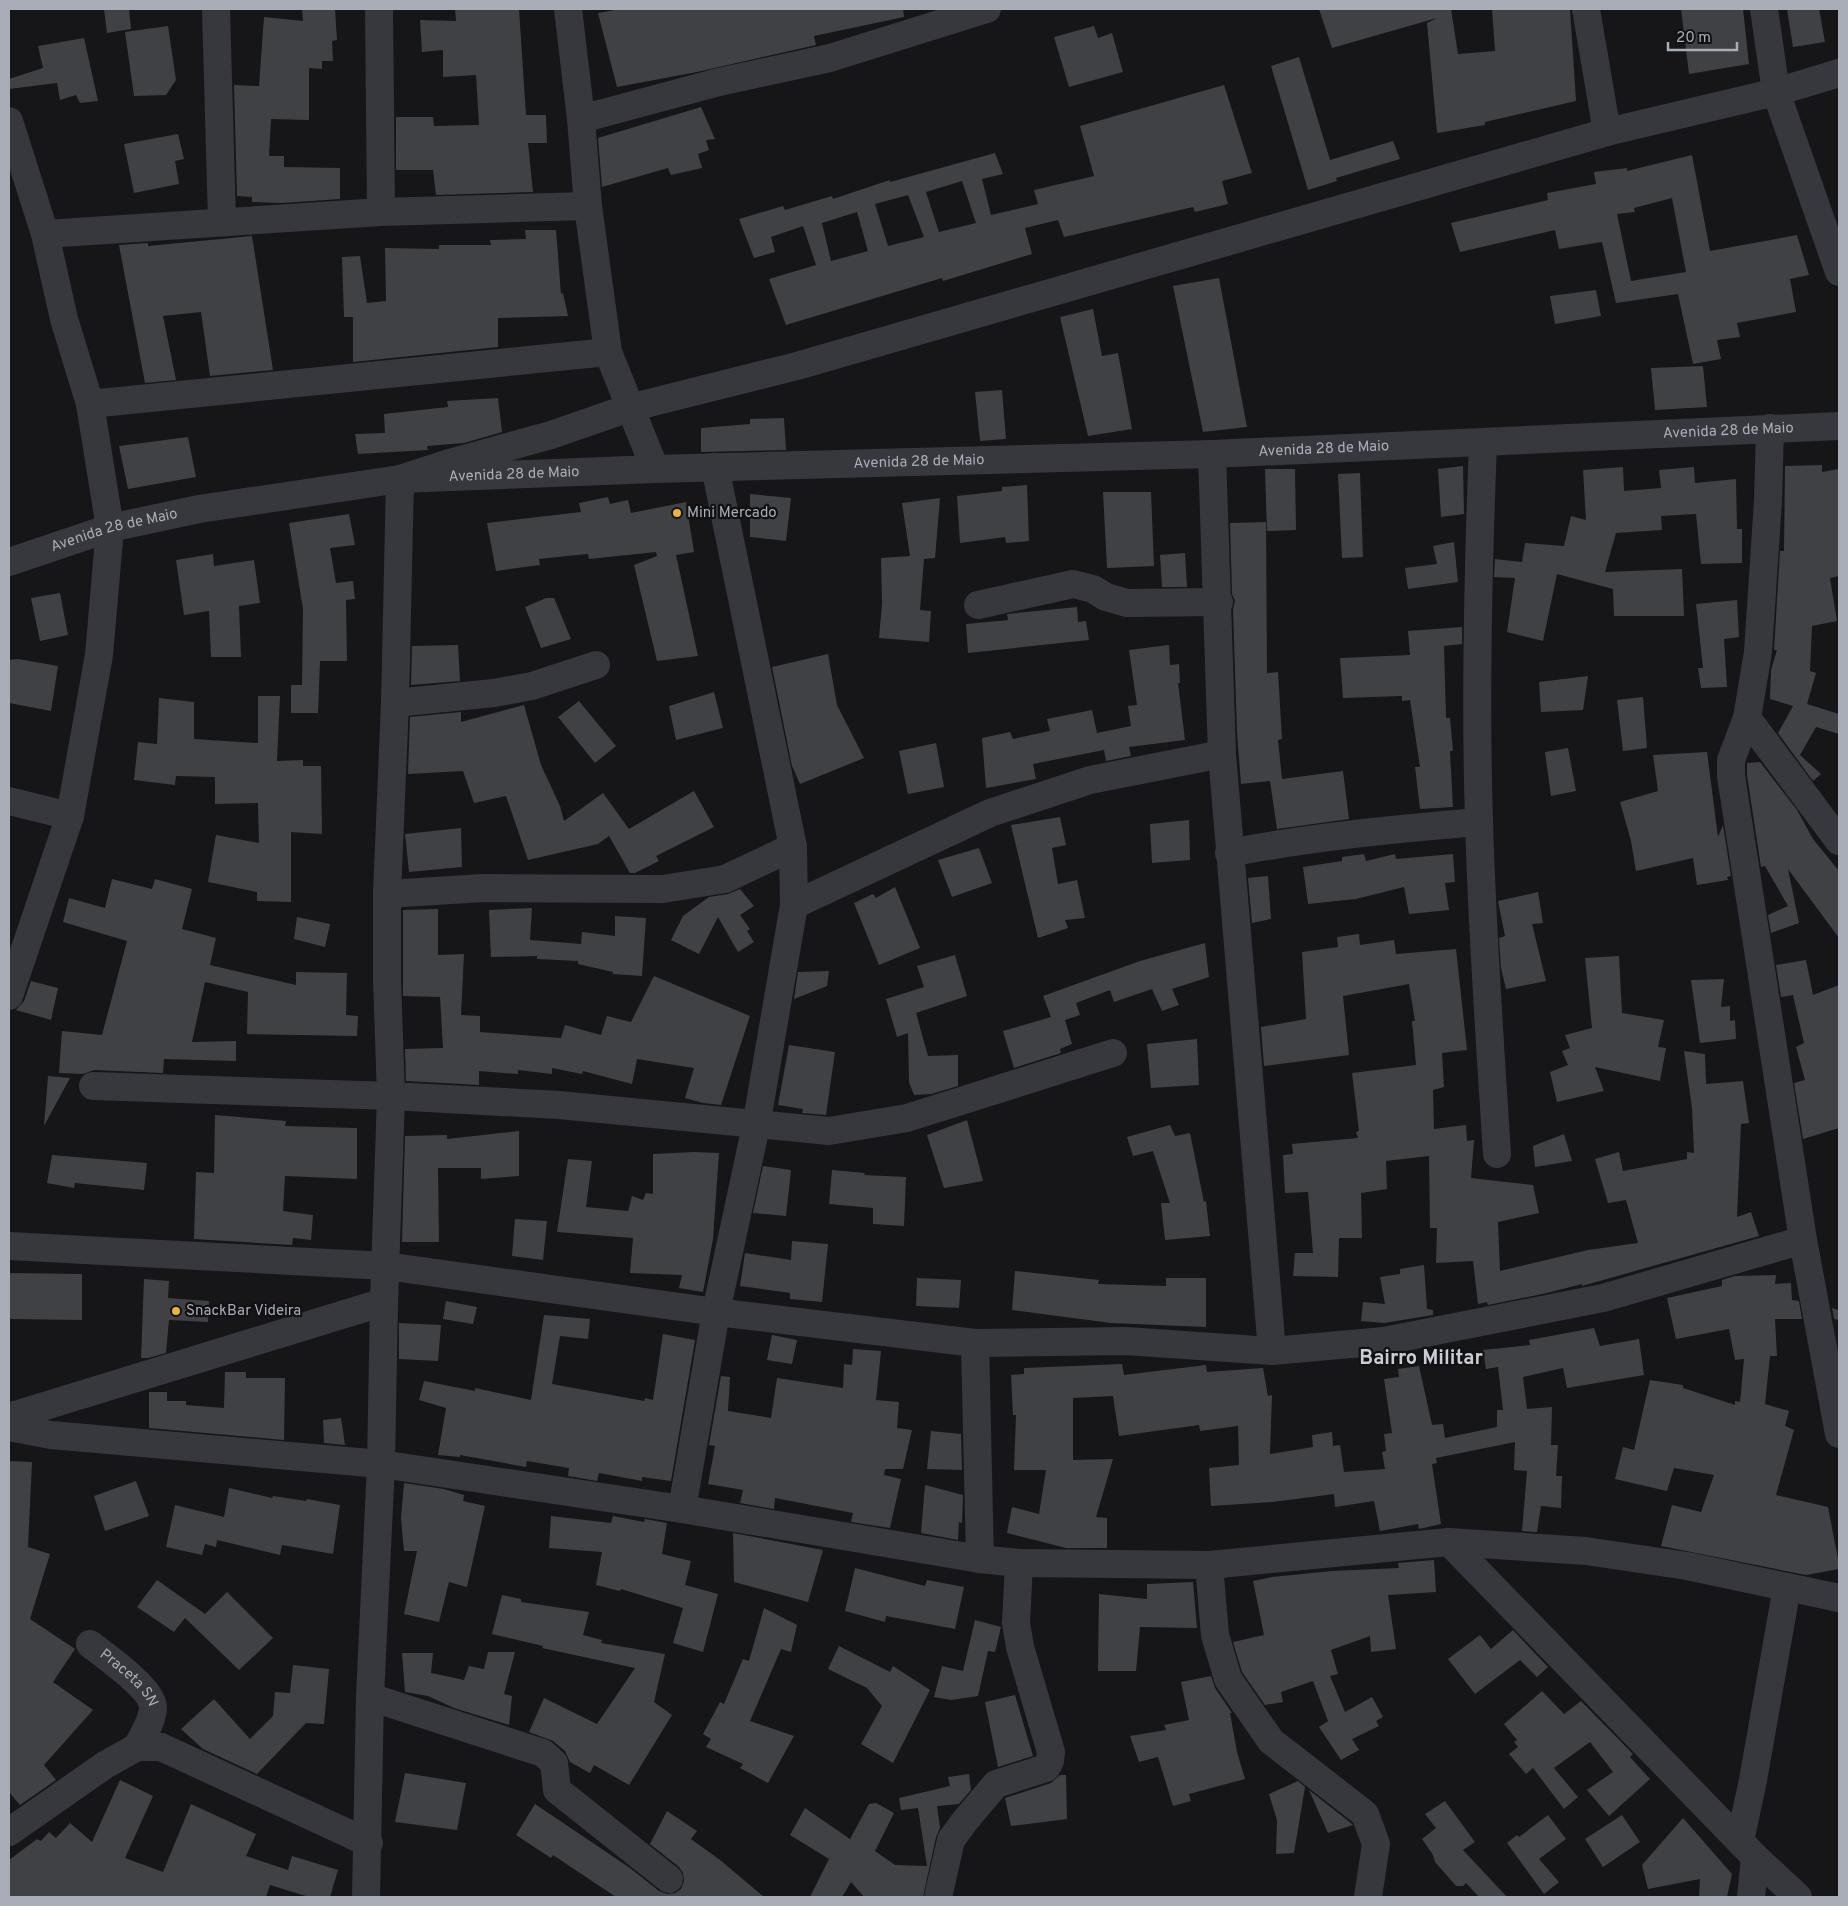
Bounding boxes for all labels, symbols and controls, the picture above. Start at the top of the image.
scale bar [1668,20,1737,52]
text: 20 m [1676,29,1711,48]
street label: Avenida 28 de Maio [1662,419,1794,443]
street label: Avenida 28 de Maio [1258,437,1390,461]
street label: Avenida 28 de Maio [853,451,985,473]
street label: Avenida 28 de Maio [448,462,580,487]
street label: Avenida 28 de Maio [48,504,179,557]
place label: Mini Mercado [687,504,777,523]
marker: Mini Mercado [671,507,683,519]
place label: SnackBar Videira [186,1302,301,1321]
marker: SnackBar Videira [170,1305,182,1317]
district label: Bairro Militar [1359,1346,1483,1372]
street label: Praceta SN [96,1645,162,1710]

